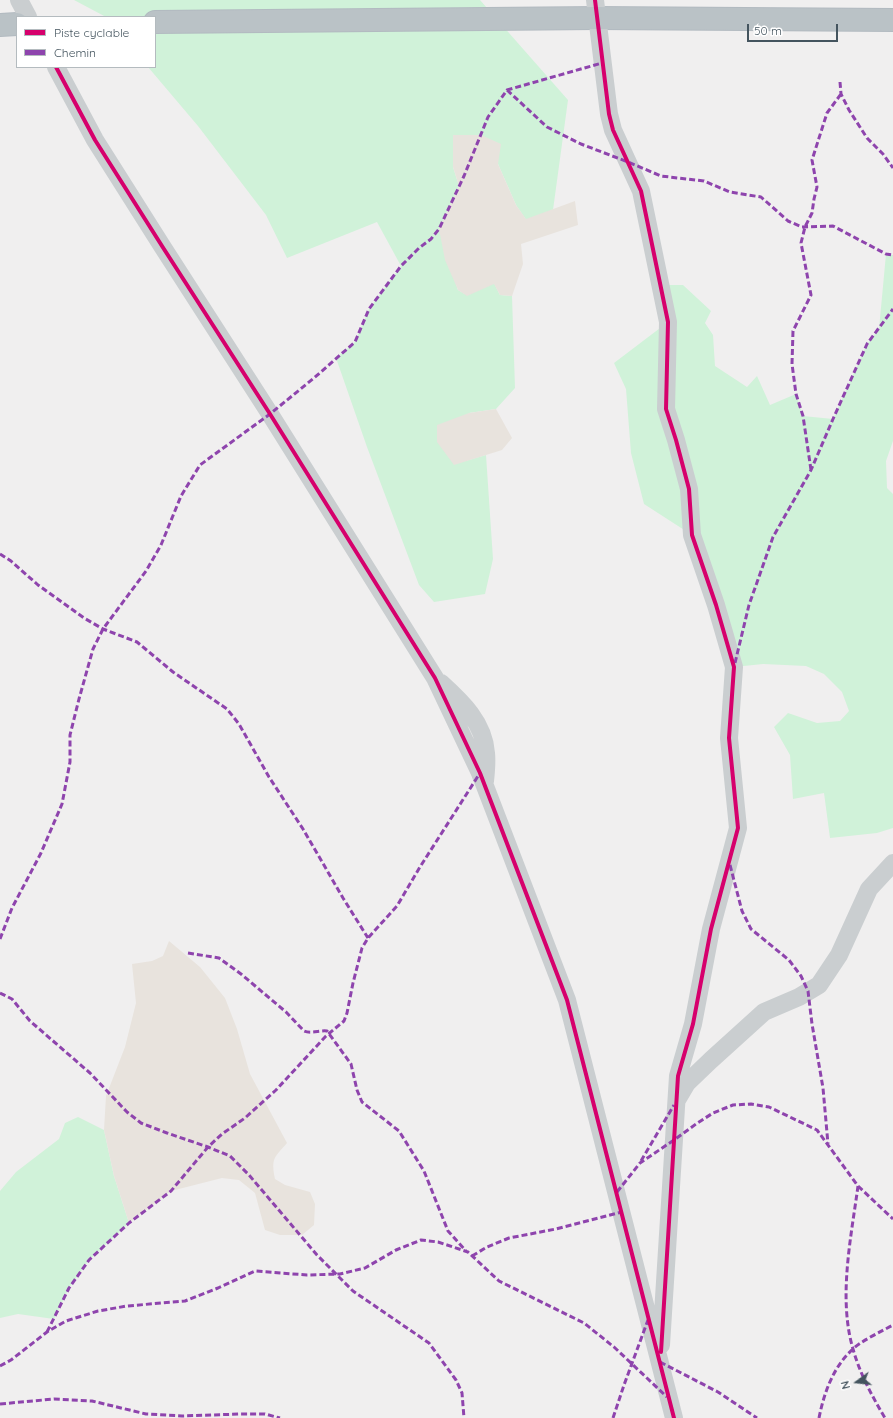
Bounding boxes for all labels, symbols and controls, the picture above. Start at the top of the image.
legend [16,16,156,68]
scale bar [749,16,840,42]
text: 50 m [754,23,782,38]
text: Piste cyclable [54,25,129,40]
text: Chemin [54,45,96,60]
north arrow [837,1362,877,1402]
text: N [838,1379,853,1391]

